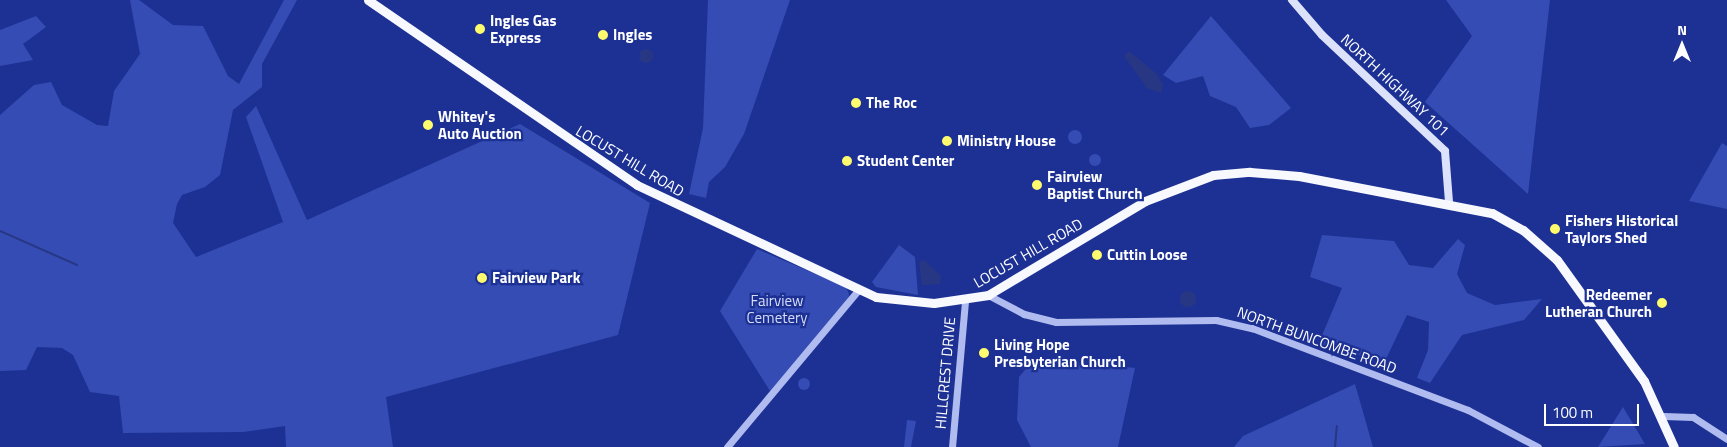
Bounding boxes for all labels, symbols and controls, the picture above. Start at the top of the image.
place label: Ingles Gas Express [490,11,557,46]
text: N [1677,19,1687,40]
north arrow [1657,20,1707,70]
marker: Ingles Gas Express [474,23,486,35]
place label: Ingles [613,26,652,44]
marker: Ingles [597,29,609,41]
street label: NORTH HIGHWAY 101 [1337,30,1453,140]
place label: The Roc [866,94,917,112]
marker: The Roc [850,97,862,109]
place label: Whitey's Auto Auction [438,107,522,142]
marker: Whitey's Auto Auction [422,119,434,131]
street label: LOCUST HILL ROAD [573,122,687,200]
place label: Ministry House [957,132,1056,150]
marker: Ministry House [941,135,953,147]
place label: Student Center [857,152,954,170]
marker: Student Center [841,155,853,167]
place label: Fairview Baptist Church [1047,167,1142,202]
marker: Fairview Baptist Church [1031,179,1043,191]
place label: Fishers Historical Taylors Shed [1565,211,1678,246]
street label: LOCUST HILL ROAD [970,214,1086,292]
marker: Fishers Historical Taylors Shed [1549,223,1561,235]
place label: Cuttin Loose [1107,246,1188,264]
marker: Cuttin Loose [1091,249,1103,261]
place label: Fairview Park [492,269,580,287]
marker: Fairview Park [476,272,488,284]
place label: Redeemer Lutheran Church [1545,285,1652,320]
park label: Fairview Cemetery [747,291,807,326]
marker: Redeemer Lutheran Church [1656,297,1668,309]
street label: NORTH BUNCOMBE ROAD [1235,303,1399,377]
street label: HILLCREST DRIVE [931,316,959,430]
place label: Living Hope Presbyterian Church [994,335,1126,370]
marker: Living Hope Presbyterian Church [978,347,990,359]
scale bar [1547,394,1642,426]
text: 100 m [1552,401,1593,424]

